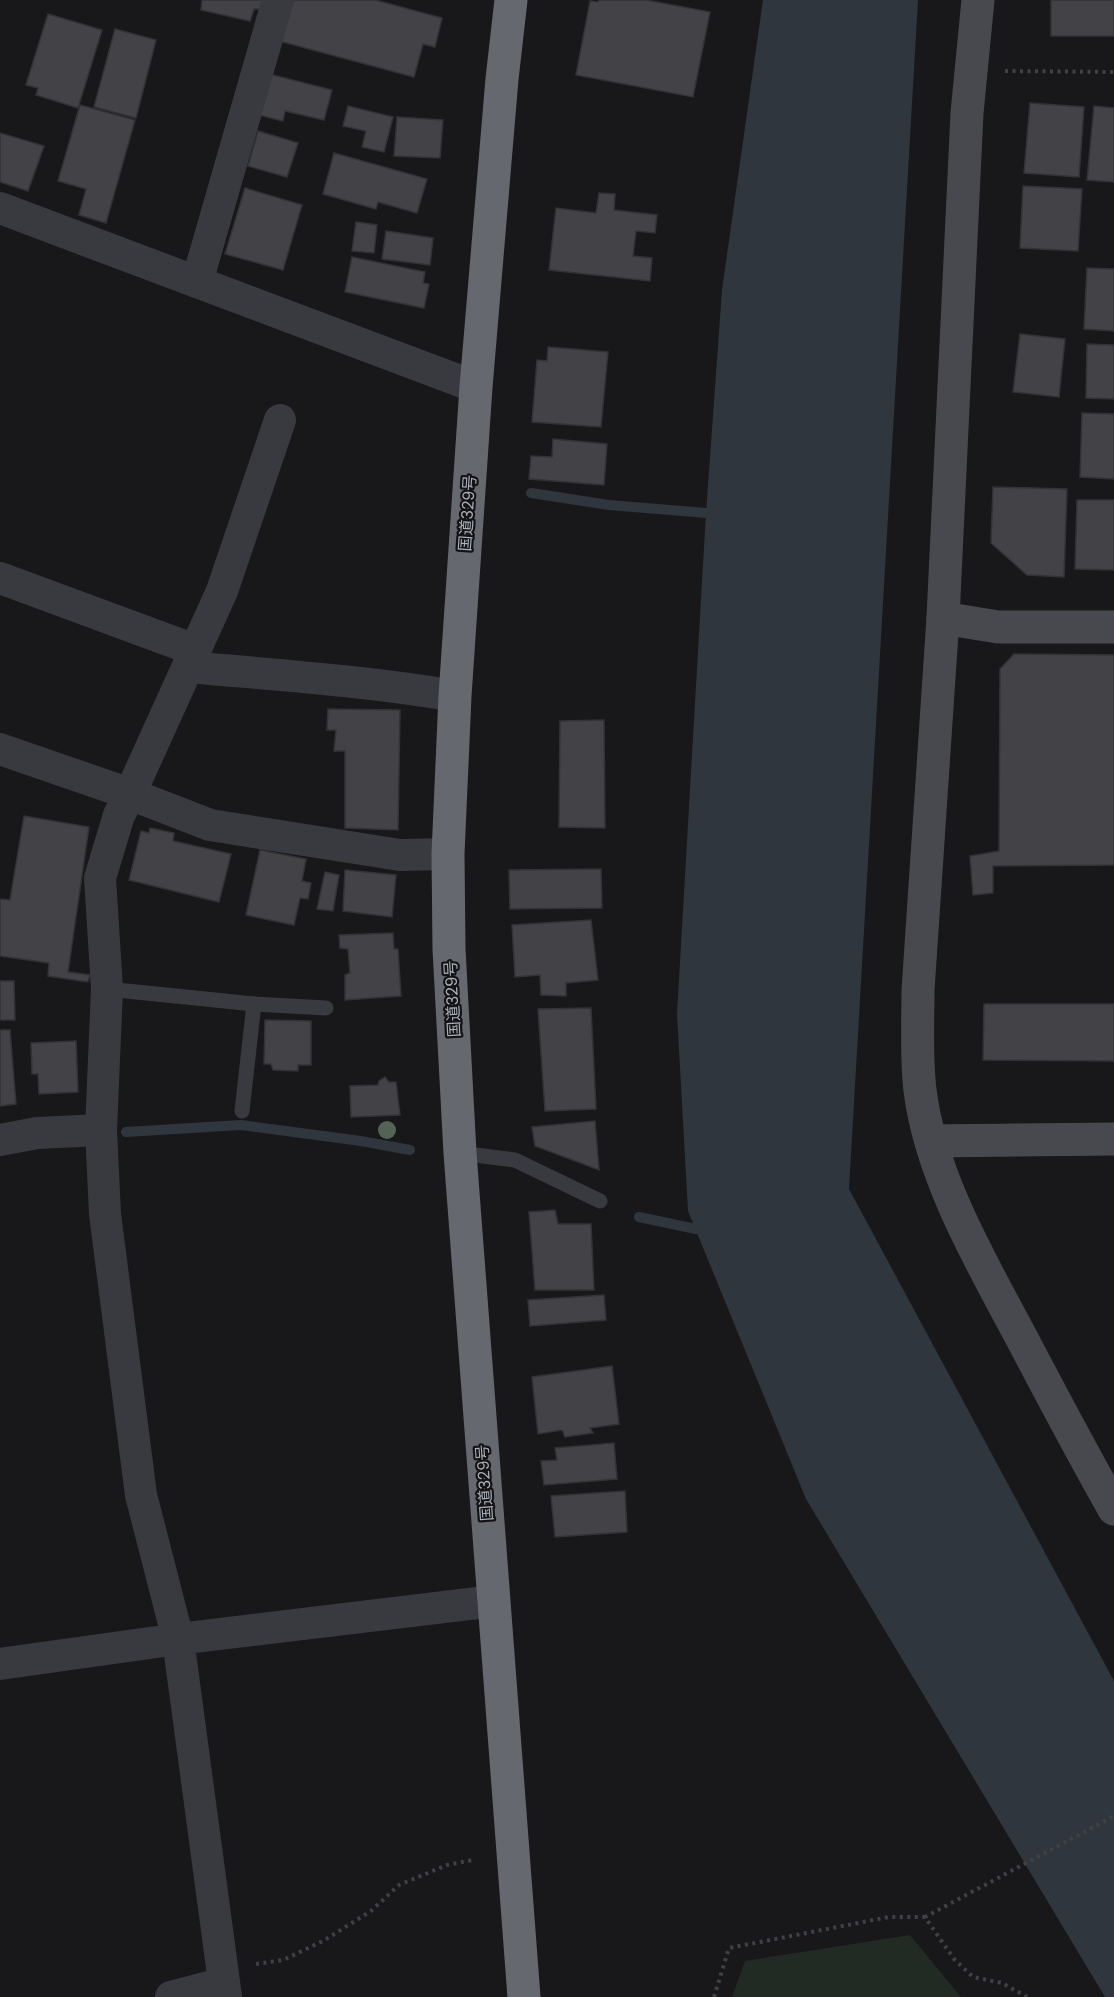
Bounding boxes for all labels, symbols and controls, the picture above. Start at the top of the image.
street label: 国道329号 [453,474,482,552]
street label: 国道329号 [439,960,466,1038]
street label: 国道329号 [470,1444,499,1522]

